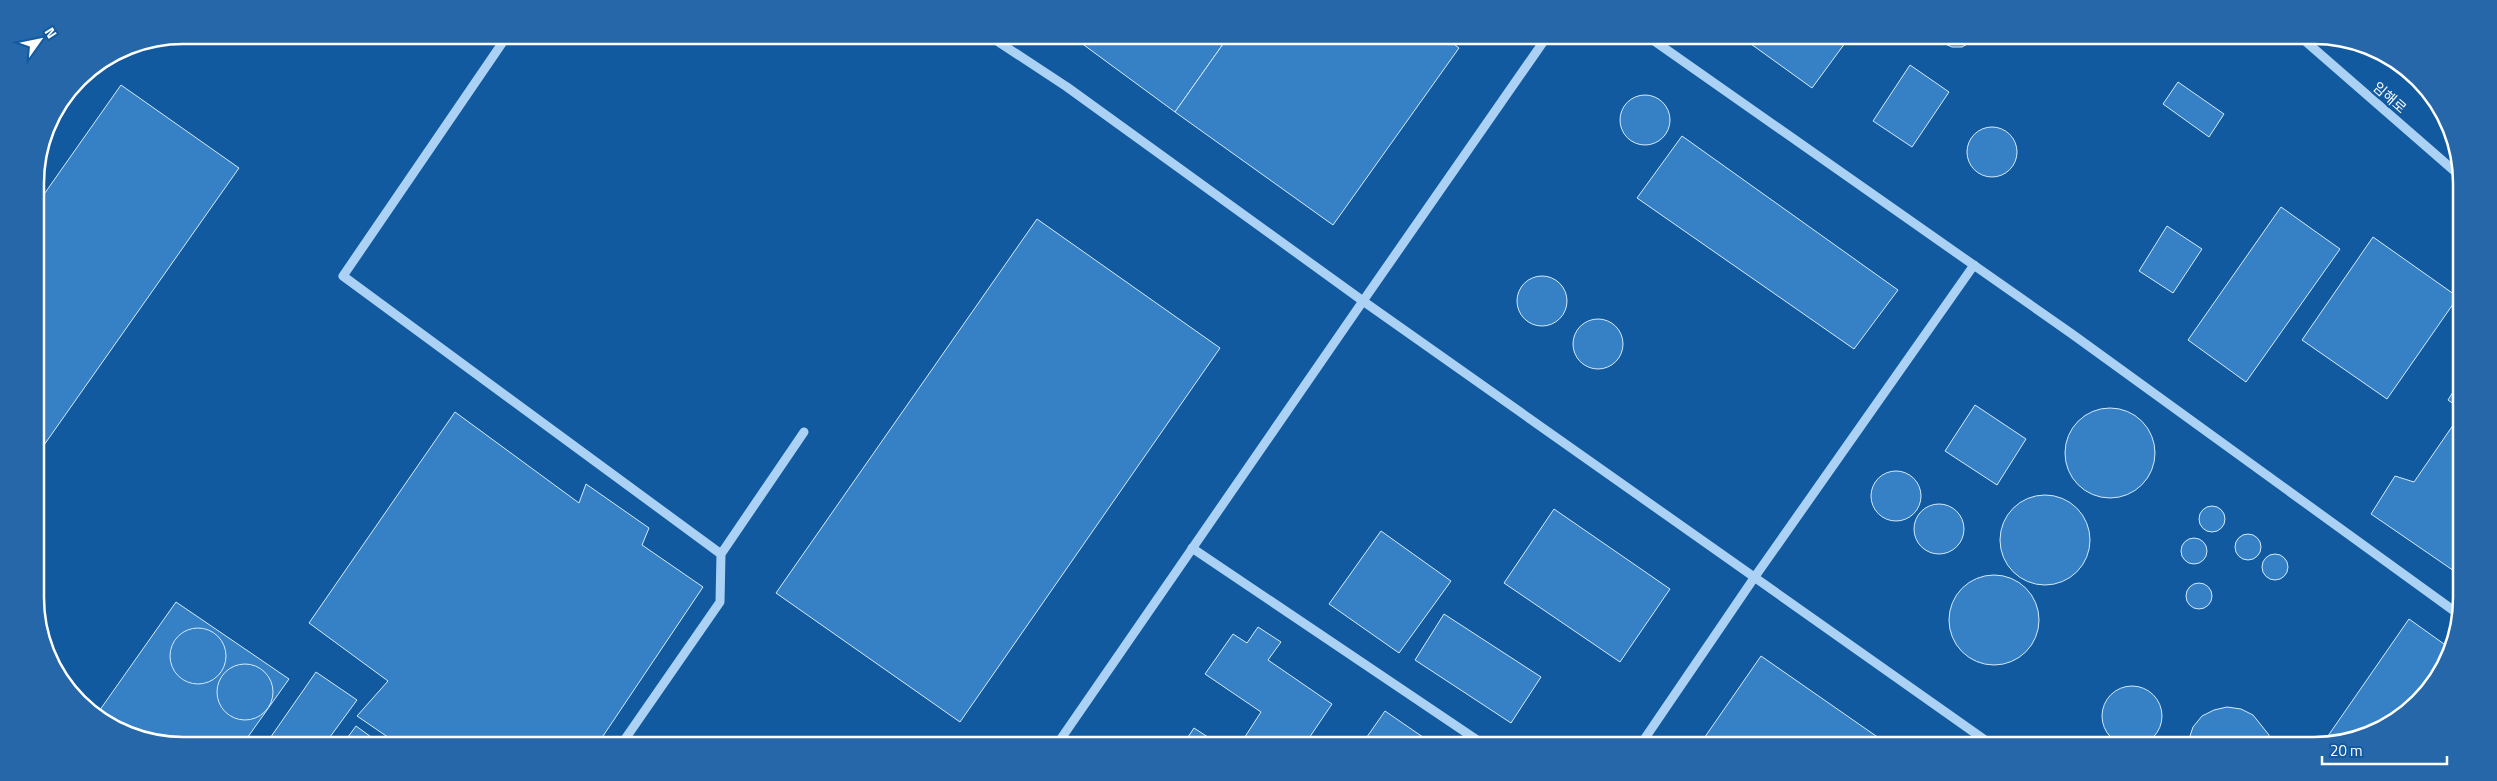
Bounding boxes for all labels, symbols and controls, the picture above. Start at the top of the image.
north arrow [15,15,65,65]
text: N [40,23,63,42]
street label: 임해로 [2369,76,2412,118]
scale bar [2322,734,2447,766]
text: 20 m [2330,739,2363,762]

